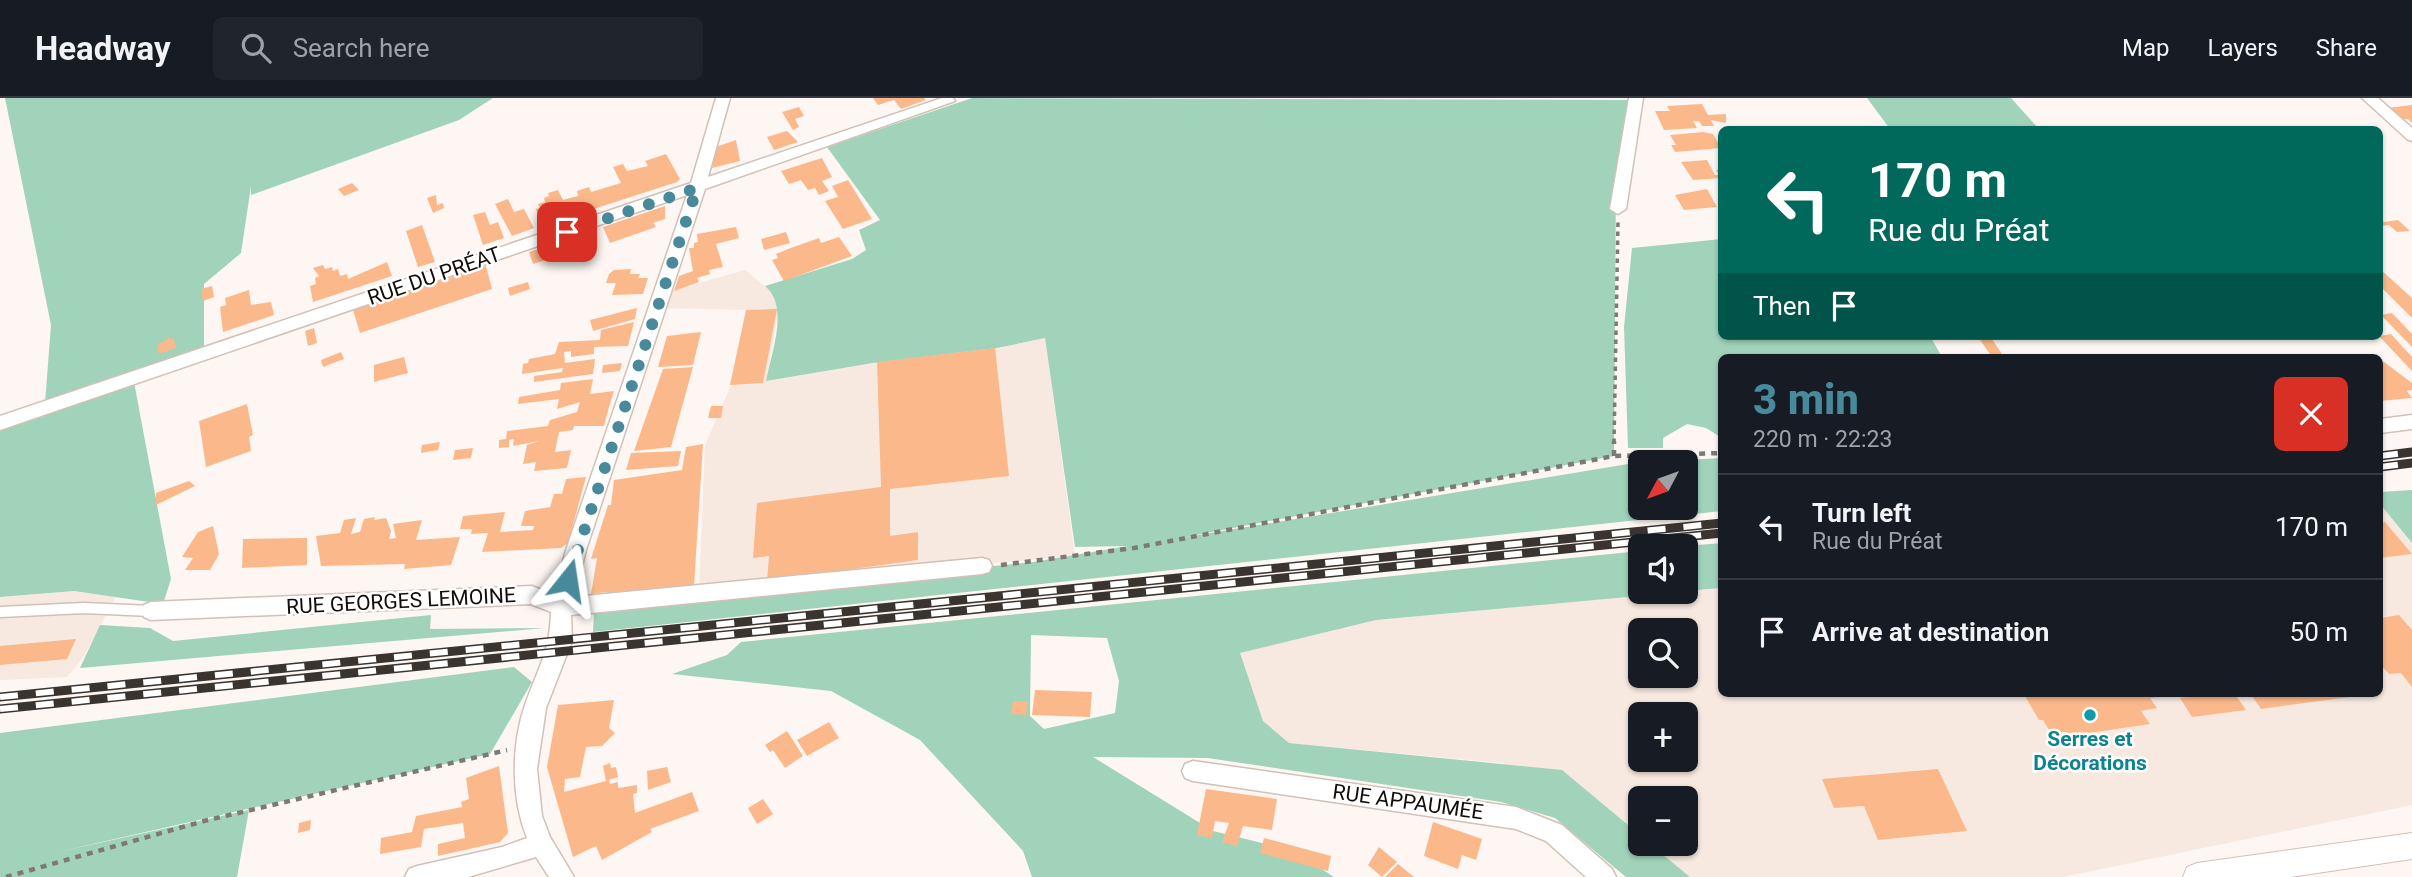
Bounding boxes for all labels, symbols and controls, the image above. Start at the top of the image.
search box [213,17,703,80]
text: Headway [35,29,171,68]
icon: search [237,29,275,67]
text: Search here [293,33,429,63]
text: Map [2122,34,2170,62]
text: Layers [2208,34,2278,62]
text: Share [2316,34,2377,62]
text: 170 m [1868,152,2007,209]
icon: left [1753,154,1844,245]
pin [537,202,597,262]
text: Rue du Préat [1868,211,2049,249]
icon: arrive [548,213,586,251]
street label: RUE DU PRÉAT [364,242,504,310]
icon: arrive [1825,287,1863,325]
text: Then [1753,291,1811,321]
text: 3 min [1753,375,1859,424]
button: close [2274,377,2348,451]
text: 220 m · 22:23 [1753,426,1892,453]
north arrow [1628,450,1698,520]
map controls [1628,450,1698,856]
text: Turn left [1812,498,1911,528]
icon: left [1753,508,1791,546]
text: 170 m [2275,512,2348,542]
text: Rue du Préat [1812,528,1942,555]
button: sound [1628,534,1698,604]
position arrow [531,543,605,617]
street label: RUE GEORGES LEMOINE [286,583,516,619]
icon: arrive [1753,613,1791,651]
text: Arrive at destination [1812,617,2049,647]
text: 50 m [2290,617,2348,647]
button: search [1628,618,1698,688]
button: + [1628,702,1698,772]
marker: Serres et Décorations [2082,707,2098,723]
place label: Serres et Décorations [2033,727,2147,775]
street label: RUE APPAUMÉE [1331,780,1485,824]
button: − [1628,786,1698,856]

